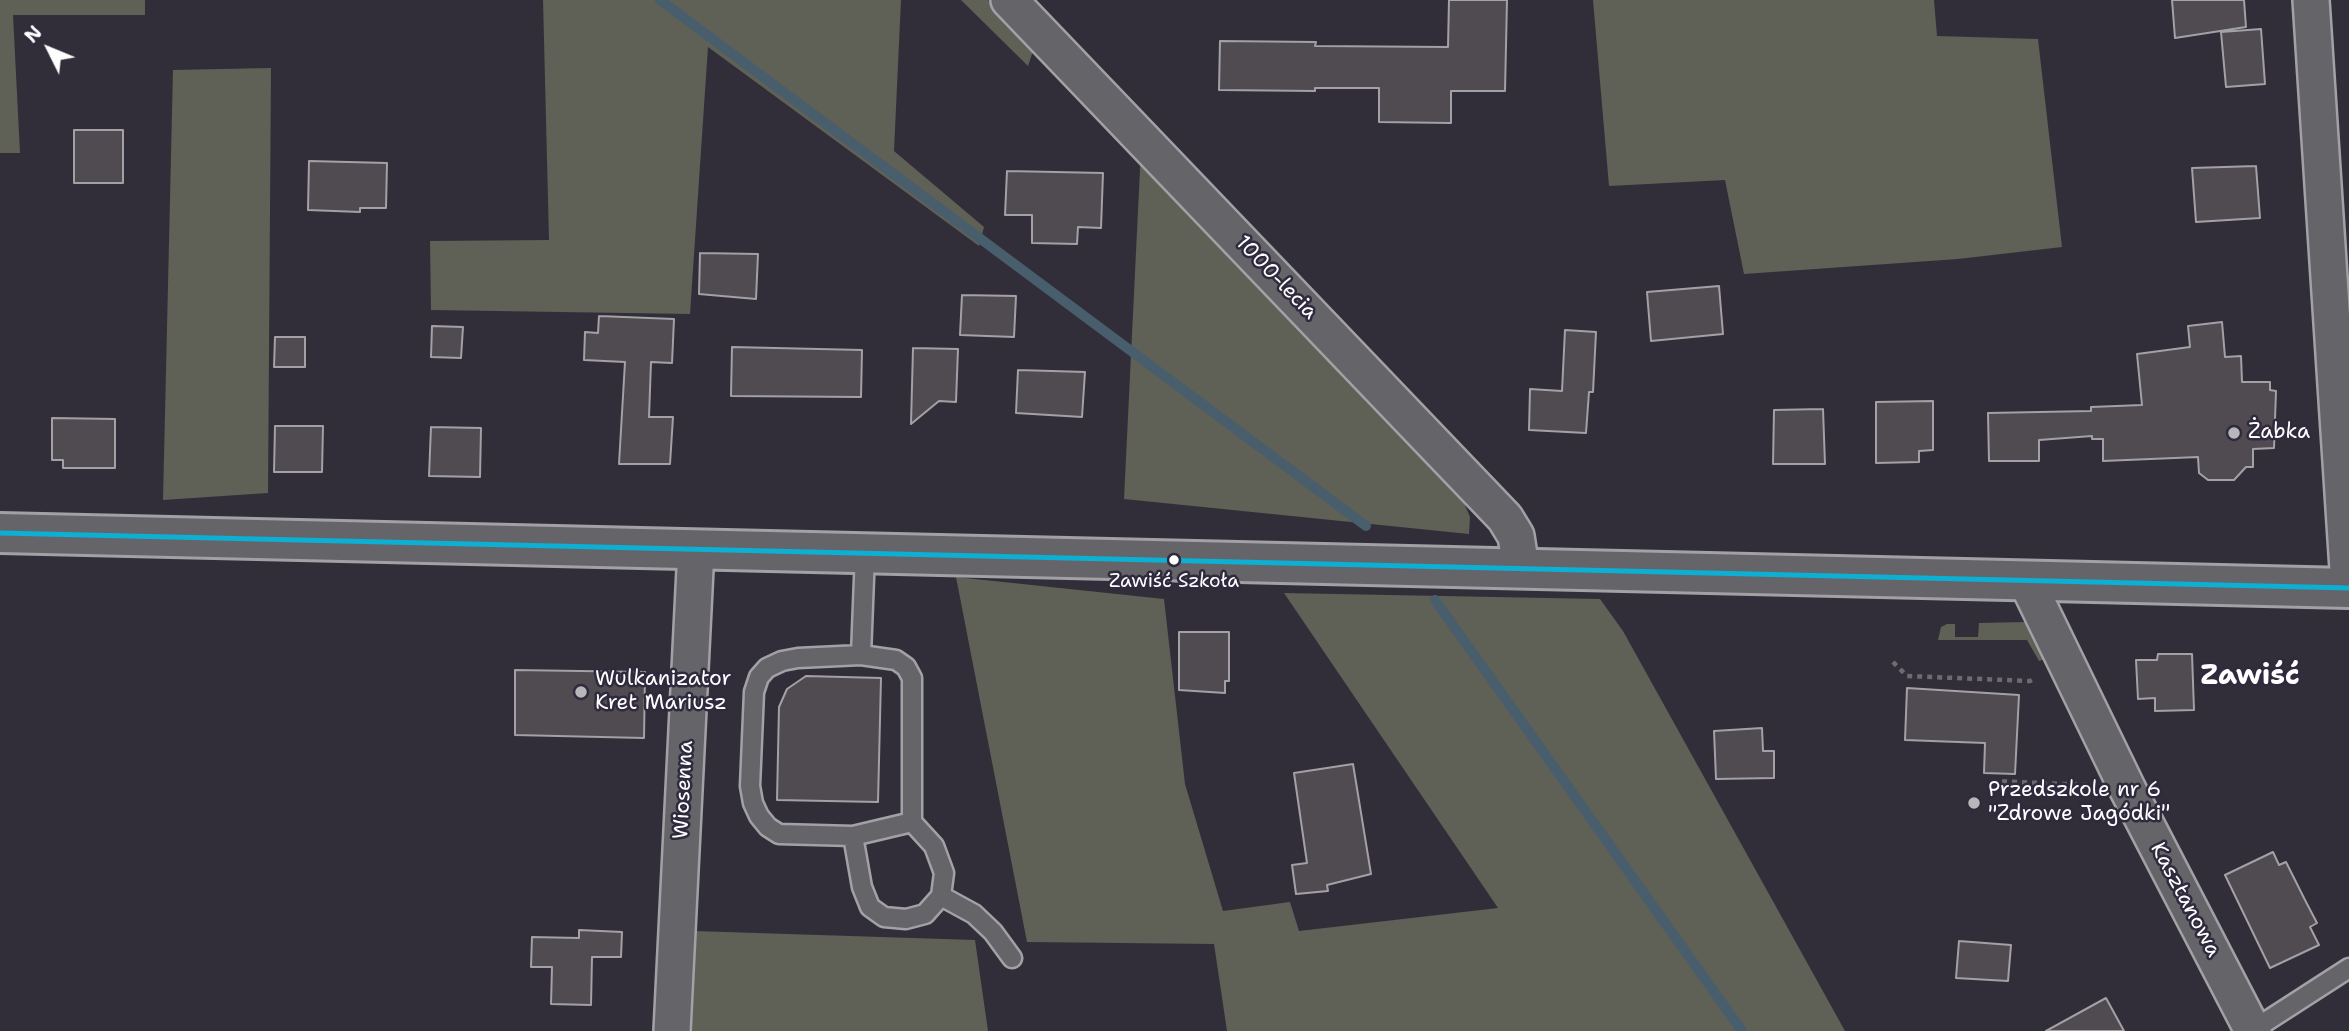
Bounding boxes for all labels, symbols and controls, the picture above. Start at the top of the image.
north arrow [14,14,84,84]
text: N [19,20,48,48]
street label: 1000-lecia [1230,231,1322,325]
place label: Żabka [2248,420,2310,446]
marker: Żabka [2226,425,2242,441]
marker: Zawiść Szkoła [1167,553,1181,567]
place label: Zawiść Szkoła [1109,571,1239,593]
district label: Zawiść [2200,660,2300,694]
place label: Wulkanizator Kret Mariusz [595,667,732,717]
marker: Wulkanizator Kret Mariusz [573,684,589,700]
street label: Wiosenna [669,740,699,840]
place label: Przedszkole nr 6 "Zdrowe Jagódki" [1988,778,2170,828]
marker: Przedszkole nr 6 "Zdrowe Jagódki" [1966,795,1982,811]
street label: Kasztanowa [2144,838,2226,962]

